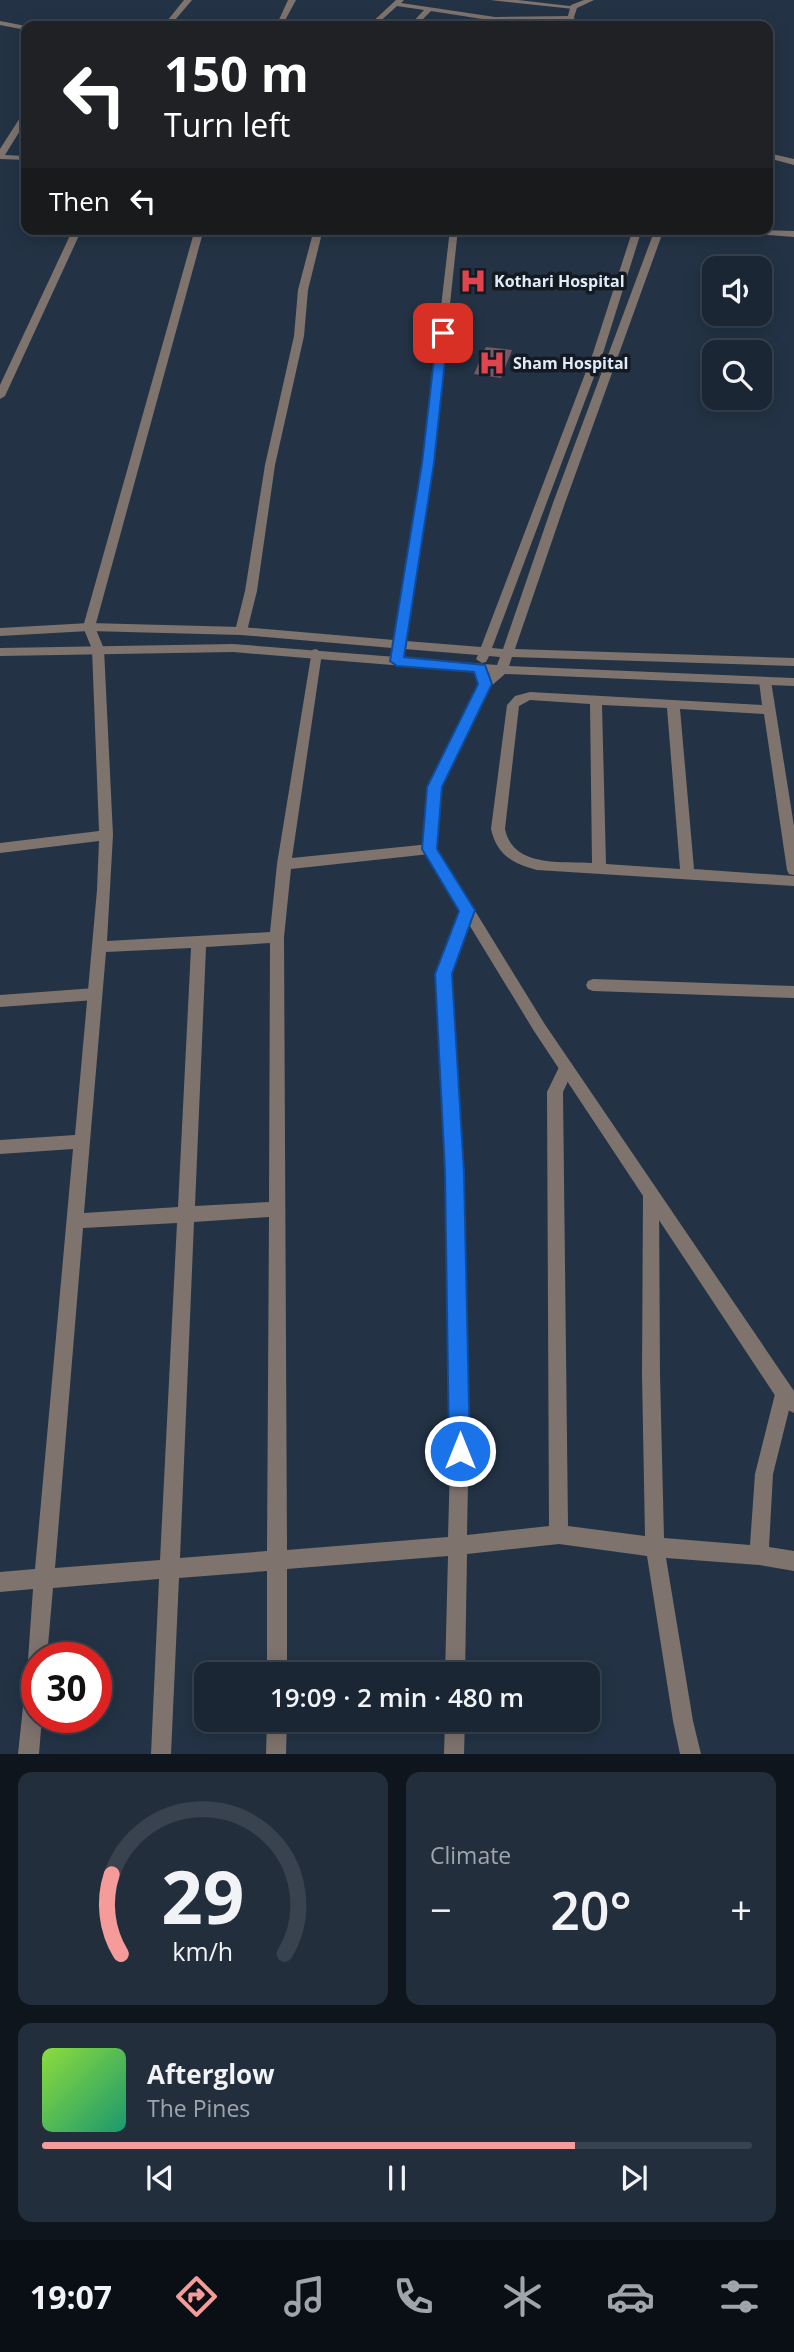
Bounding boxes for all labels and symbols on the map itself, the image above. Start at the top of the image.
hospital icon: Kothari Hospital [458,266,488,296]
place label: Kothari Hospital [494,270,625,292]
pin [413,303,473,363]
hospital icon: Sham Hospital [477,348,507,378]
place label: Sham Hospital [513,352,628,374]
position arrow [423,1414,497,1488]
speed limit sign: 30 [21,1642,112,1733]

